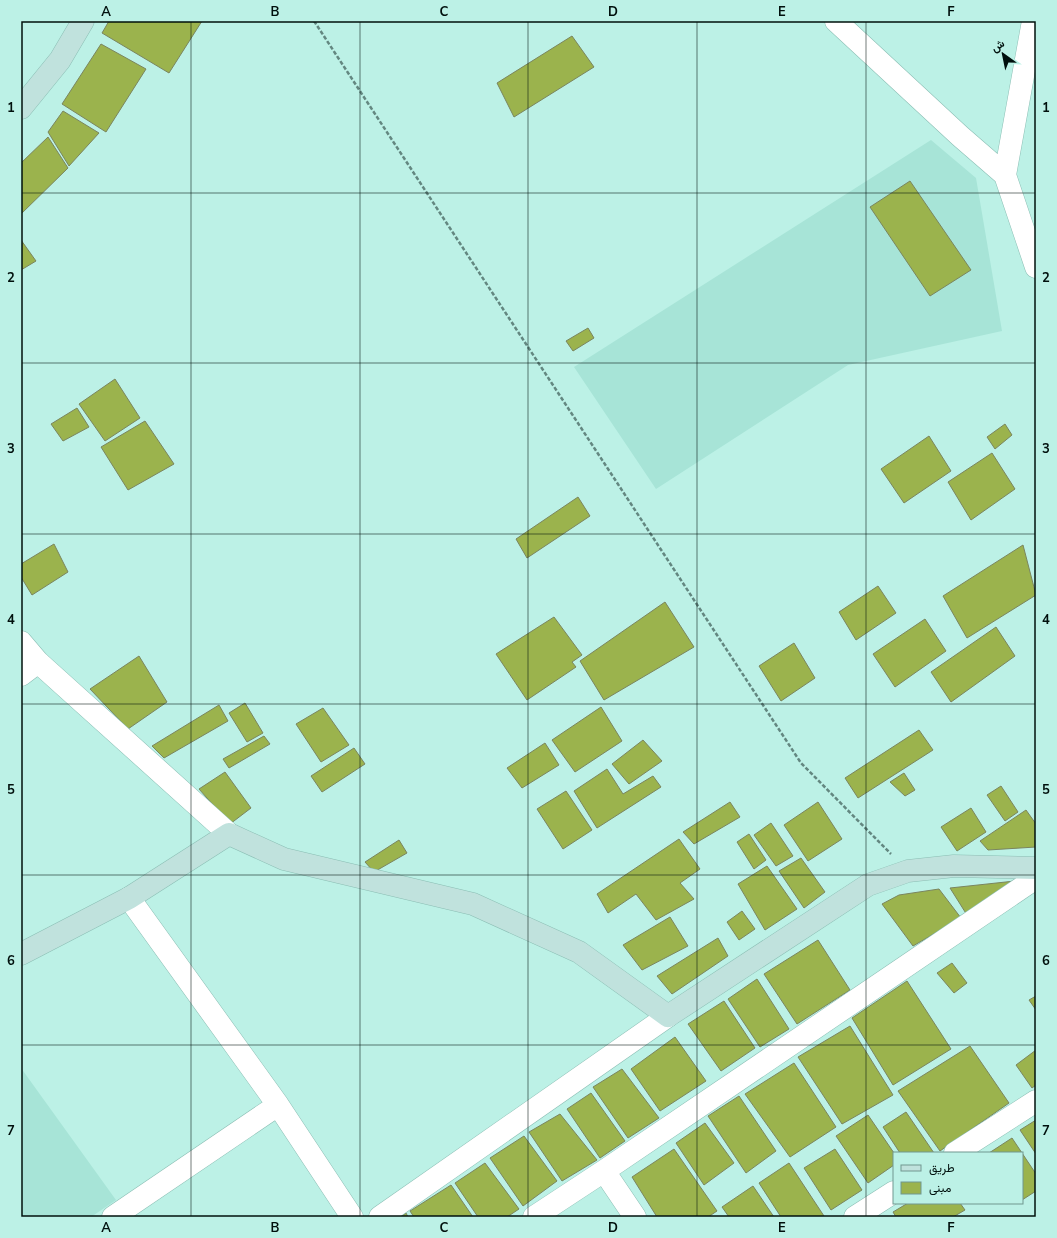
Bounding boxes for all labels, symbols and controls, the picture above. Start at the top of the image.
text: A [101,3,111,21]
text: B [271,3,280,21]
text: C [440,3,449,21]
text: D [608,3,618,21]
text: E [778,3,786,21]
text: F [947,3,955,21]
north arrow [983,34,1023,74]
text: ش [988,36,1007,56]
text: 1 [7,99,15,117]
text: 1 [1042,99,1050,117]
text: 2 [7,269,15,287]
text: 2 [1042,269,1050,287]
text: 3 [7,440,15,458]
text: 3 [1042,440,1050,458]
text: 4 [7,611,15,629]
text: 4 [1042,611,1050,629]
text: 5 [7,781,15,799]
text: 5 [1042,781,1050,799]
text: 6 [7,952,15,970]
text: 6 [1042,952,1050,970]
text: 7 [7,1122,15,1140]
text: 7 [1042,1122,1050,1140]
legend [893,1152,1023,1204]
text: طريق [929,1160,955,1176]
text: مبنى [929,1180,951,1196]
text: A [101,1219,111,1237]
text: B [271,1219,280,1237]
text: C [440,1219,449,1237]
text: D [608,1219,618,1237]
text: E [778,1219,786,1237]
text: F [947,1219,955,1237]

